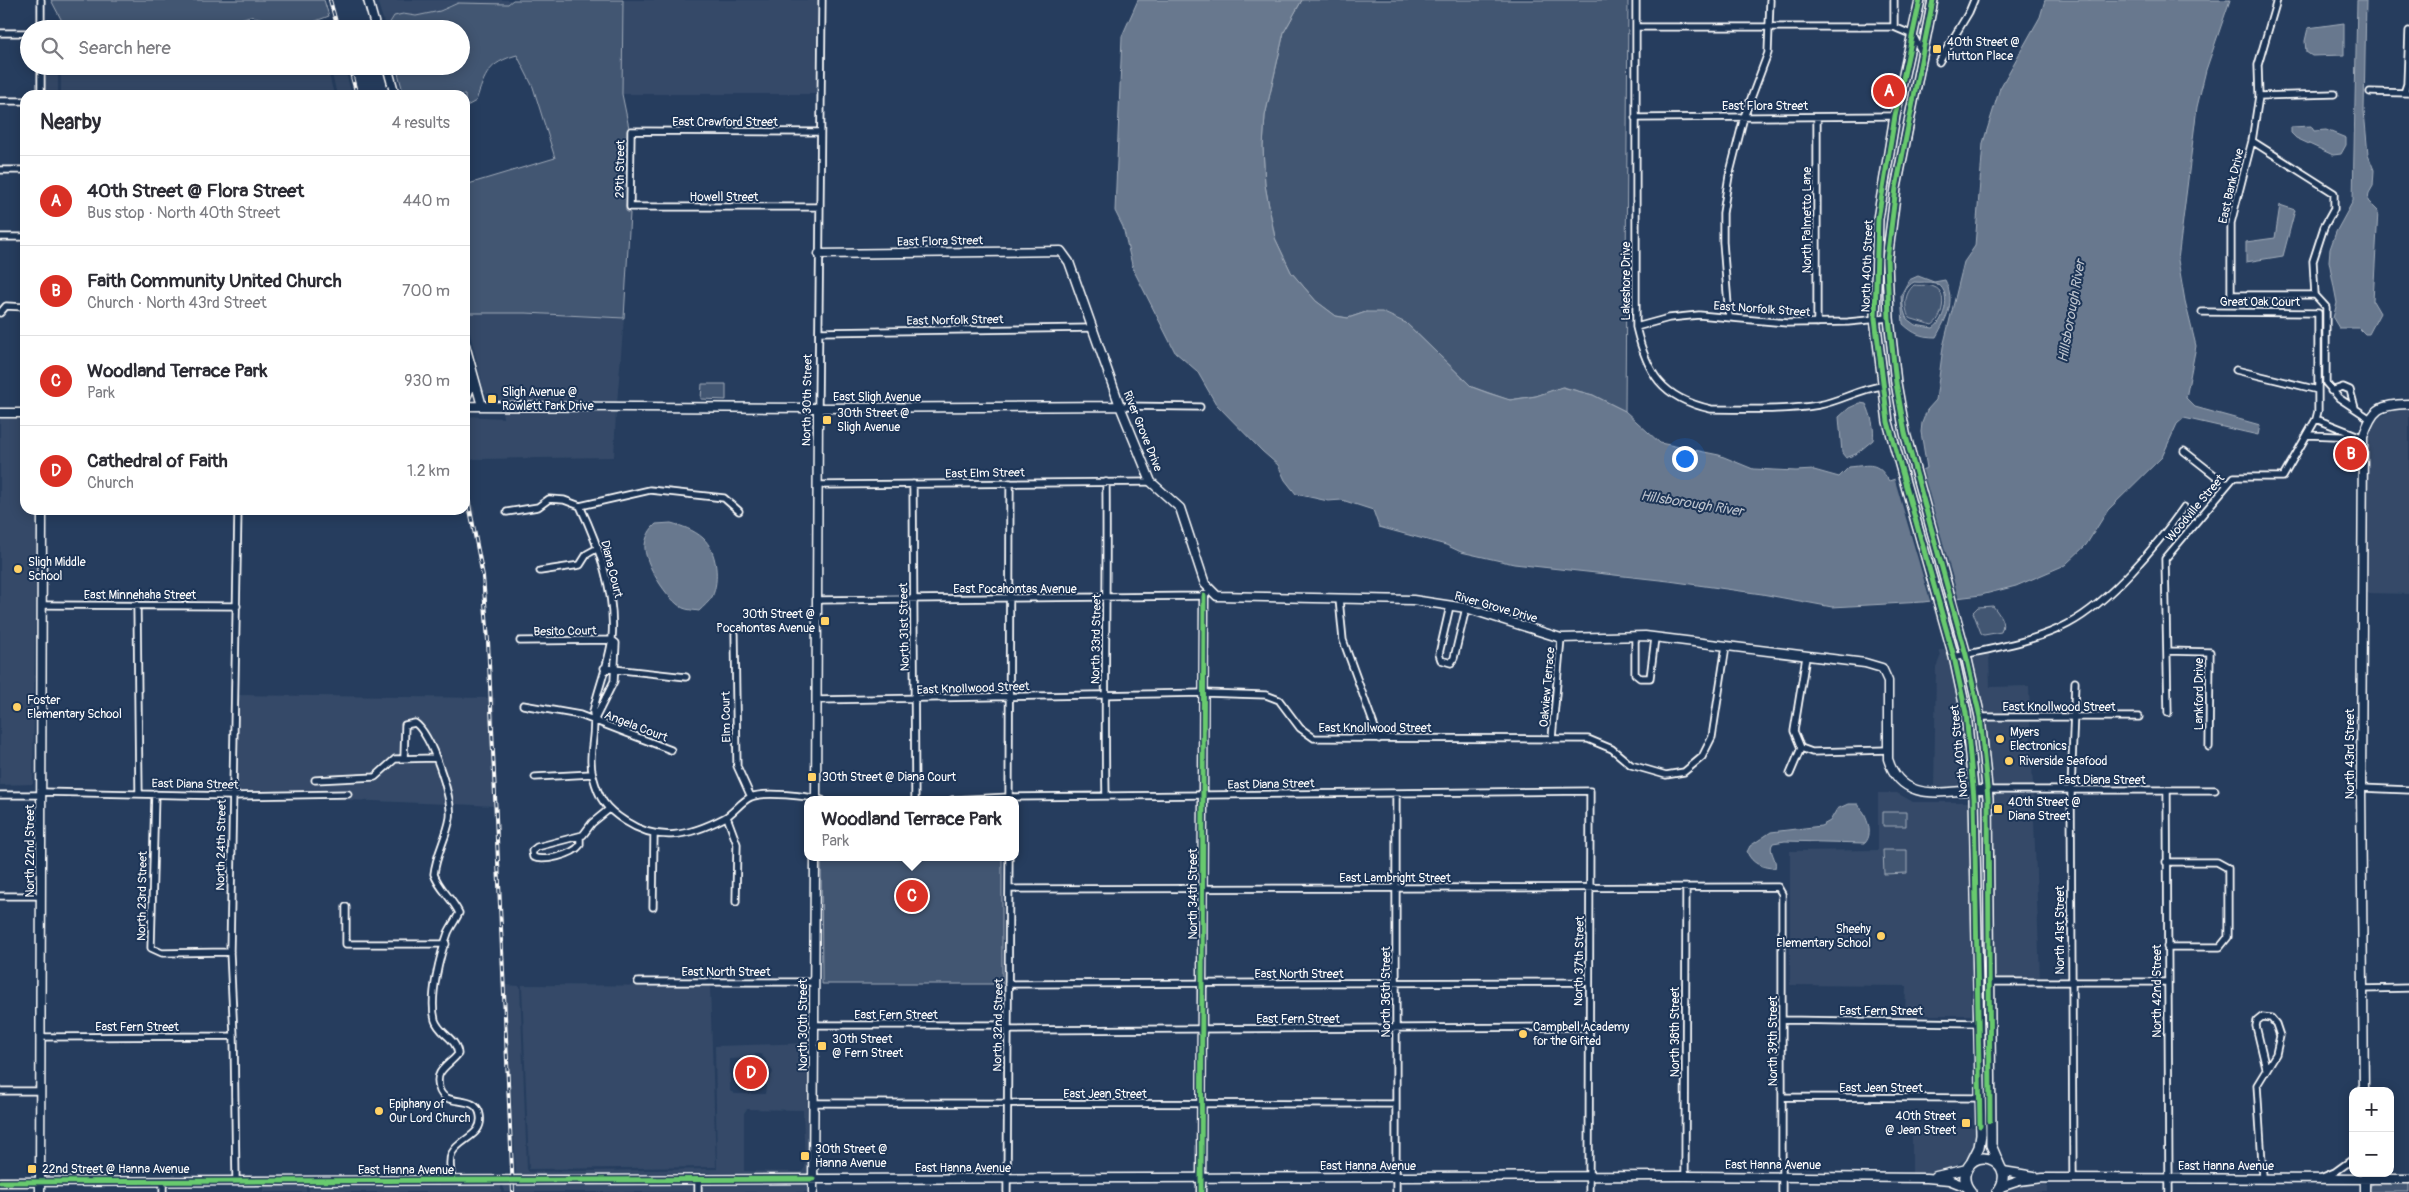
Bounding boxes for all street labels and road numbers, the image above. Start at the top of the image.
street label: East Flora Street [1722,99,1808,114]
street label: East Crawford Street [672,115,778,130]
street label: 29th Street [612,139,629,198]
street label: East Bank Drive [2216,147,2247,225]
street label: North Palmetto Lane [1800,167,1815,273]
street label: Howell Street [690,190,759,205]
street label: North 40th Street [1858,219,1877,313]
street label: East Flora Street [897,233,983,250]
street label: Lakeshore Drive [1619,241,1634,320]
street label: Great Oak Court [2220,295,2300,310]
street label: East Norfolk Street [1713,299,1811,320]
street label: East Norfolk Street [906,312,1004,329]
street label: North 30th Street [799,354,816,446]
street label: River Grove Drive [1120,389,1166,474]
street label: East Sligh Avenue [833,390,921,405]
street label: East Elm Street [945,465,1025,482]
street label: Woodville Street [2163,471,2228,545]
street label: Diana Court [597,539,626,600]
street label: North 31st Street [896,582,913,671]
street label: East Pocahontas Avenue [953,582,1077,597]
street label: East Minnehaha Street [84,588,196,603]
street label: River Grove Drive [1453,588,1539,627]
street label: North 33rd Street [1088,594,1105,684]
street label: Besito Court [533,623,597,640]
street label: Oakview Terrace [1537,646,1558,728]
street label: Lankford Drive [2192,658,2207,730]
street label: East Knollwood Street [916,679,1030,698]
street label: Elm Court [719,691,734,743]
street label: East Knollwood Street [2002,700,2116,715]
street label: North 40th Street [1947,704,1972,798]
street label: Angela Court [602,708,670,745]
street label: North 43rd Street [2343,709,2358,799]
street label: East Knollwood Street [1318,721,1432,736]
street label: East Diana Street [2058,773,2146,788]
street label: East Diana Street [151,776,239,793]
street label: East Diana Street [1227,776,1315,793]
street label: North 24th Street [213,799,230,891]
street label: North 22nd Street [23,804,38,898]
street label: North 34th Street [1186,848,1201,940]
street label: North 23rd Street [134,851,151,941]
street label: East Lambright Street [1339,871,1451,886]
street label: North 41st Street [2053,885,2068,974]
street label: North 37th Street [1571,915,1588,1006]
street label: North 42nd Street [2150,944,2165,1038]
street label: North 36th Street [1379,946,1394,1038]
street label: East North Street [681,965,771,980]
street label: East North Street [1254,967,1344,982]
street label: North 32nd Street [990,978,1007,1072]
street label: North 30th Street [796,979,811,1071]
street label: North 38th Street [1668,987,1683,1077]
street label: North 39th Street [1766,996,1781,1086]
street label: East Fern Street [1839,1004,1923,1019]
street label: East Fern Street [854,1008,938,1023]
street label: East Fern Street [1256,1012,1340,1027]
street label: East Fern Street [95,1020,179,1035]
street label: East Jean Street [1839,1081,1923,1096]
street label: East Jean Street [1063,1087,1147,1102]
street label: East Hanna Avenue [1725,1158,1821,1173]
street label: East Hanna Avenue [1320,1159,1416,1174]
street label: East Hanna Avenue [2178,1159,2274,1174]
street label: East Hanna Avenue [915,1161,1011,1176]
street label: East Hanna Avenue [358,1163,454,1178]

